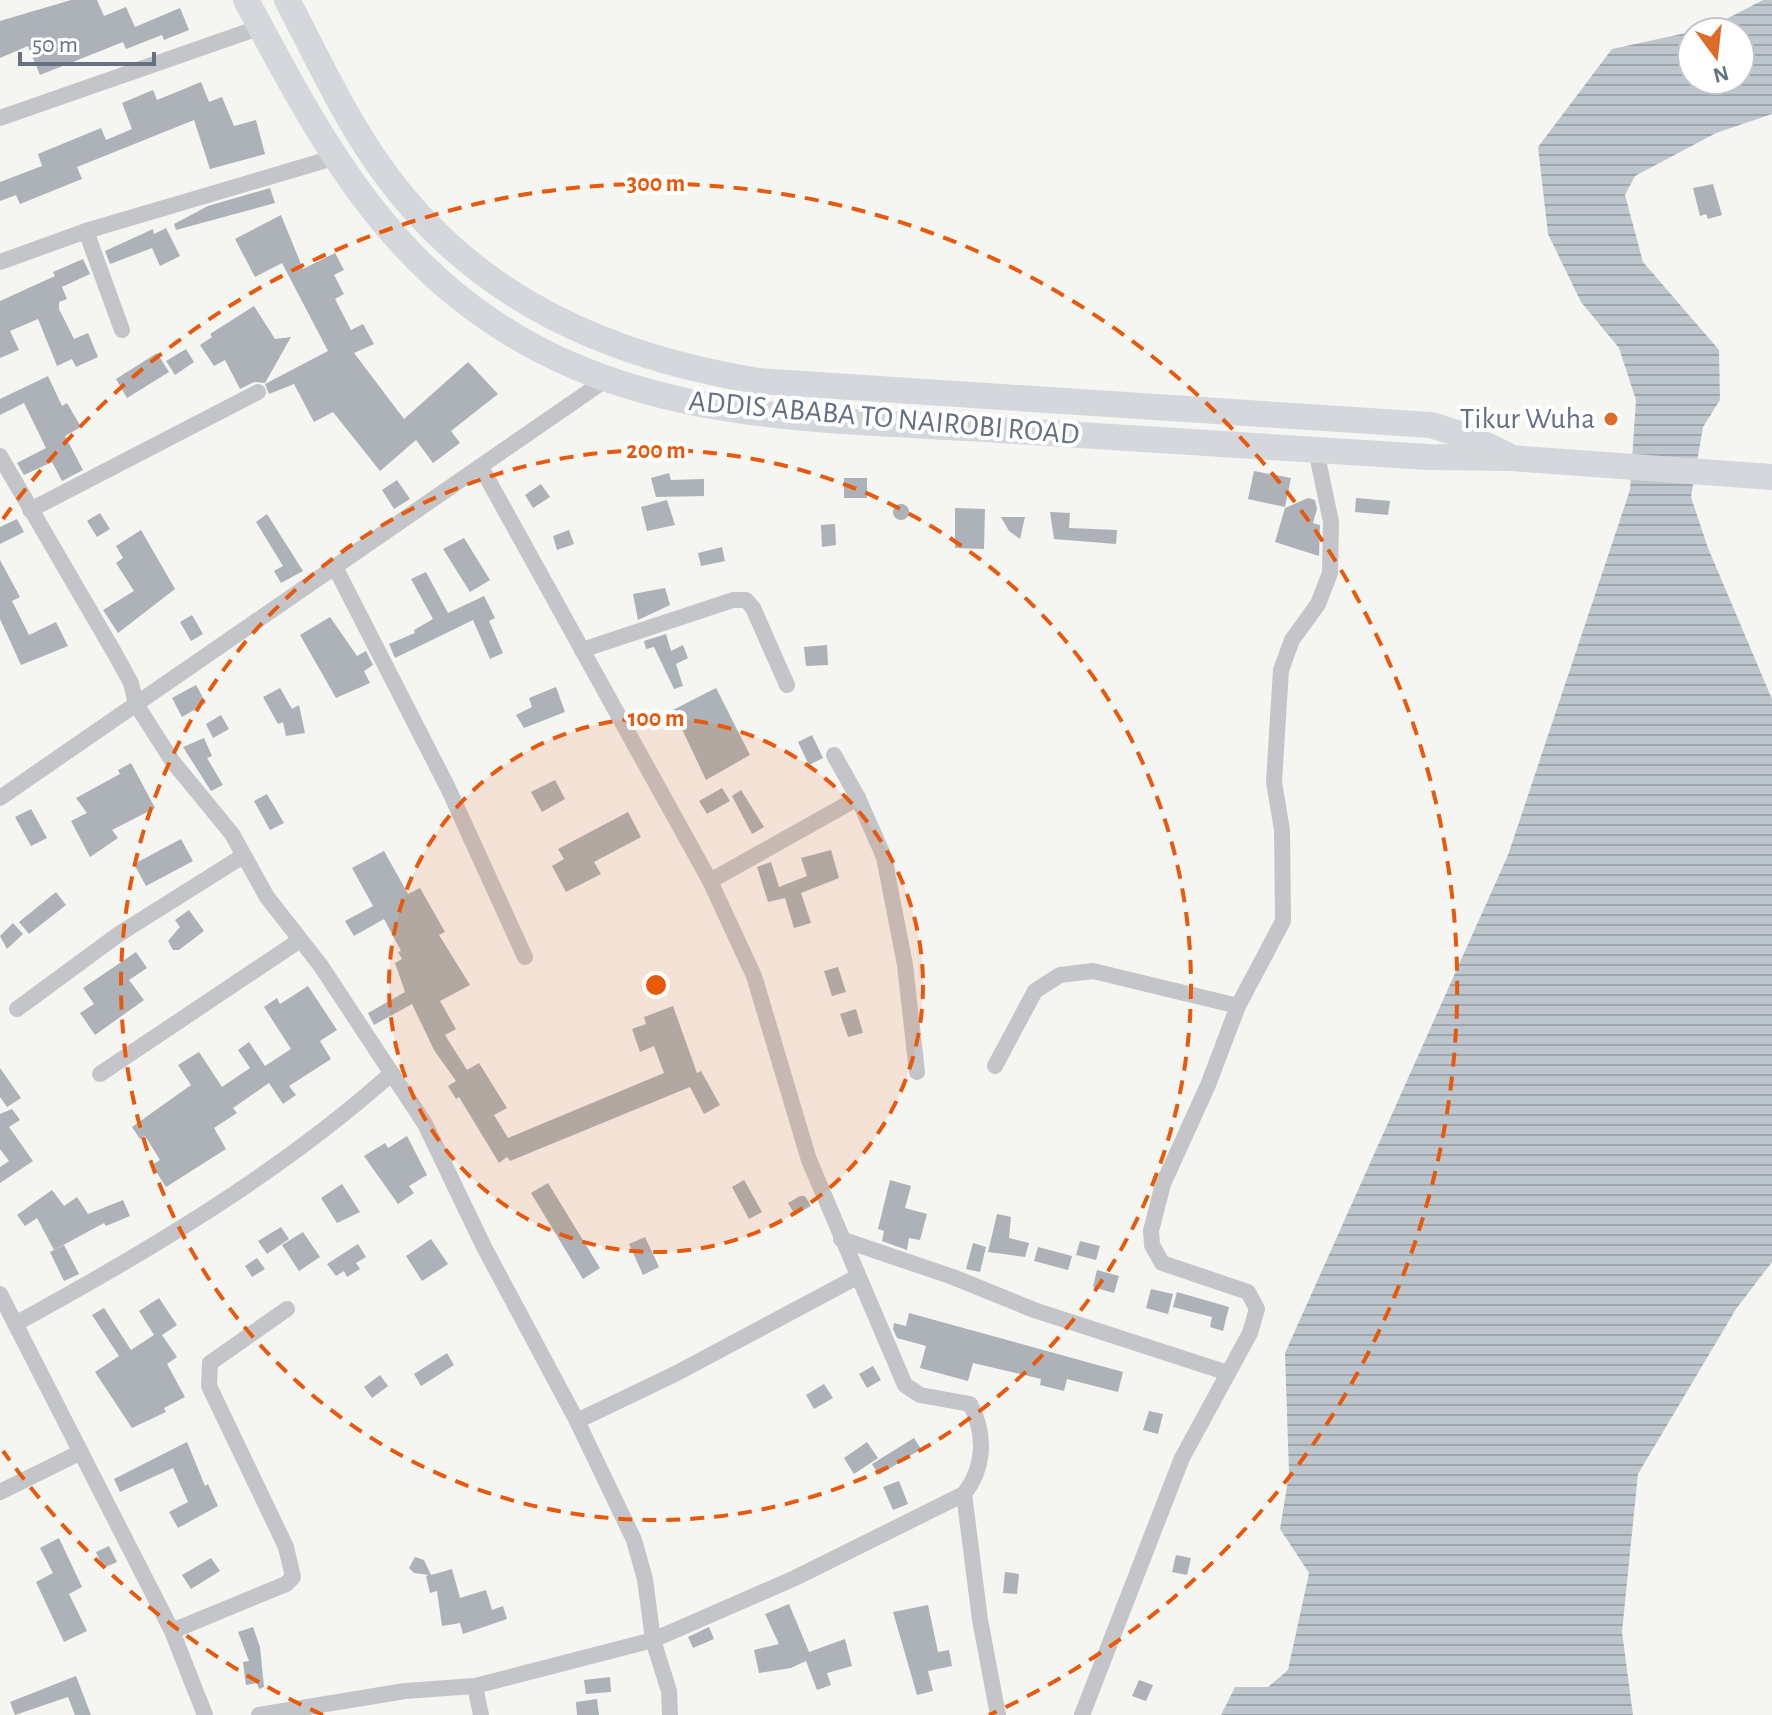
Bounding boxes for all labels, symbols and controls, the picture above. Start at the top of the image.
scale bar [20,16,154,66]
north arrow [1676,16,1756,96]
text: 50 m [32,33,78,57]
text: N [1711,62,1731,87]
text: 300 m [627,172,685,196]
street label: ADDIS ABABA TO NAIROBI ROAD [687,386,1081,450]
place label: Tikur Wuha [1460,404,1595,434]
marker: Tikur Wuha [1602,410,1620,428]
text: 200 m [626,439,686,463]
text: 100 m [628,707,684,731]
centre of rings [642,971,670,999]

